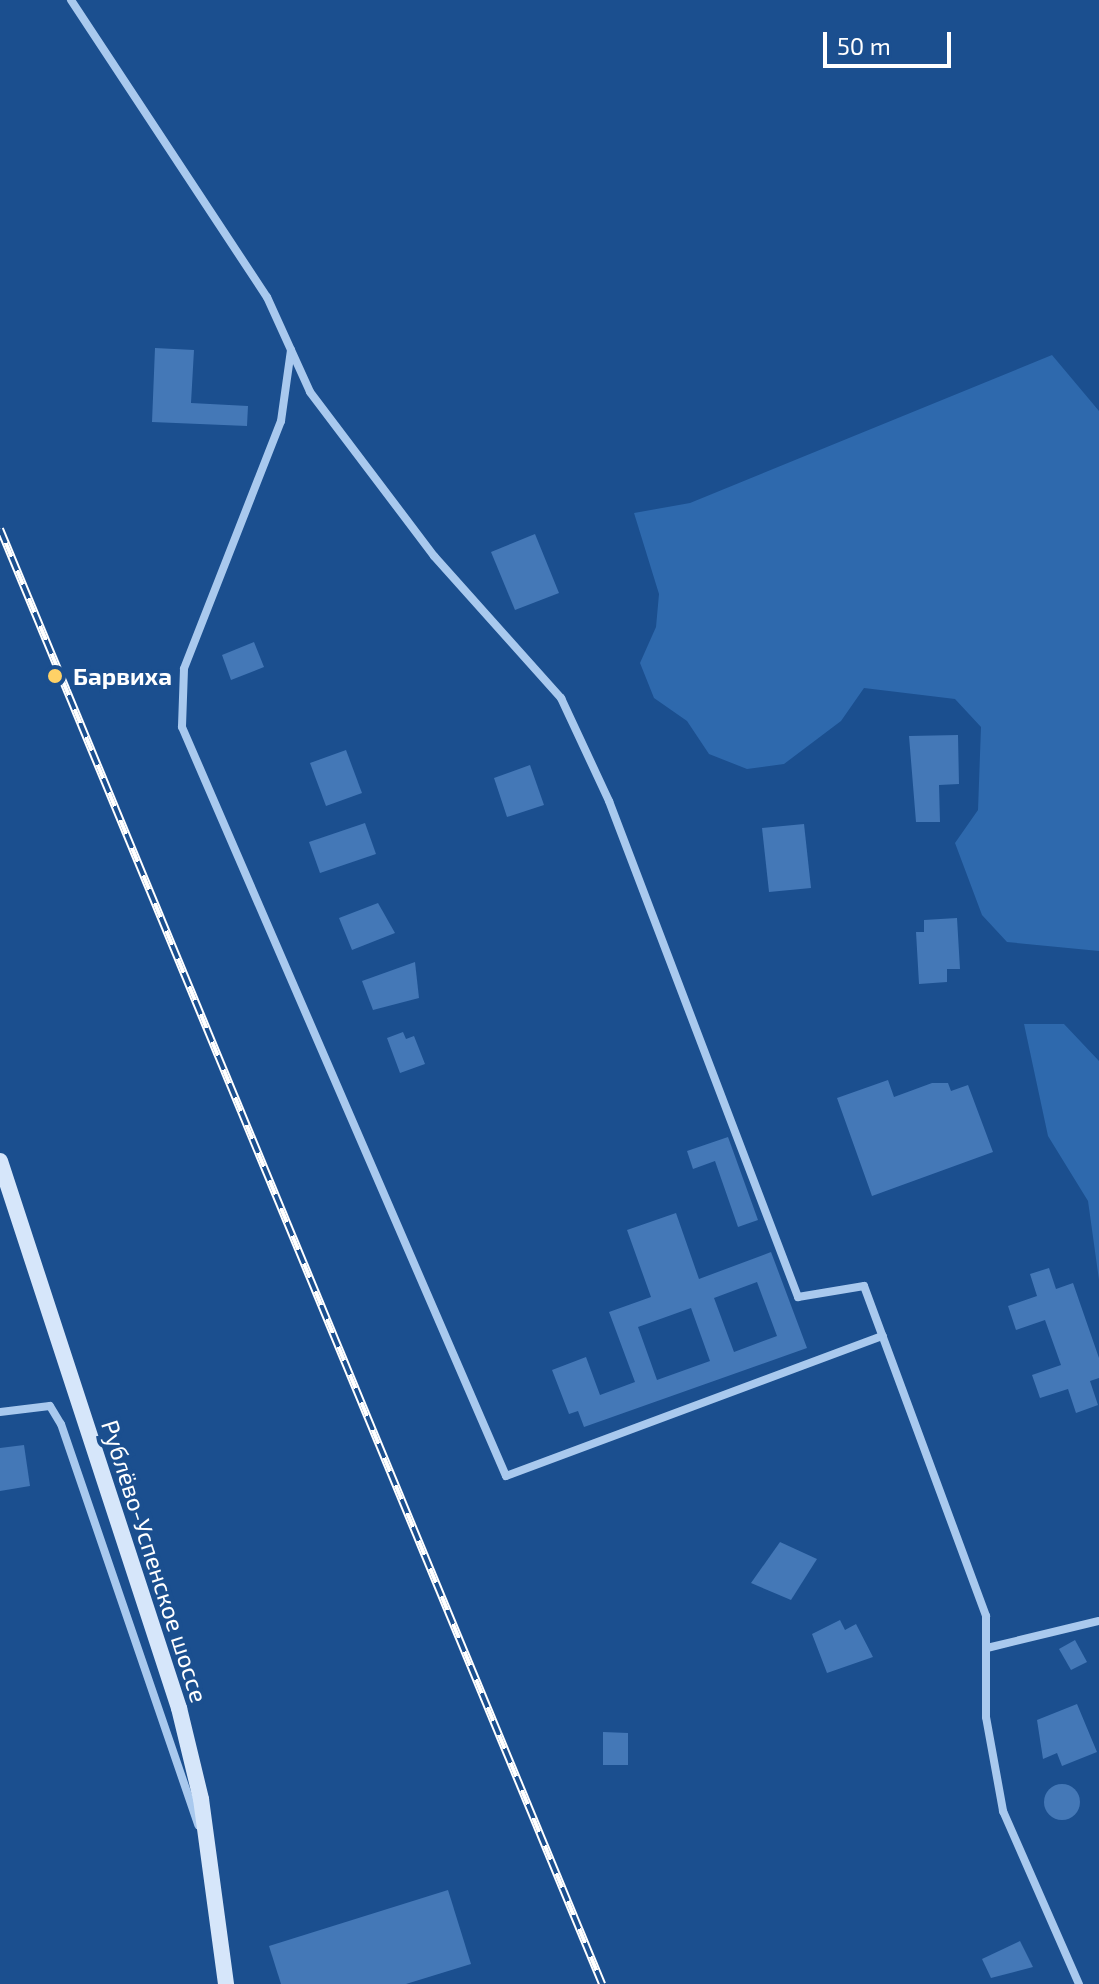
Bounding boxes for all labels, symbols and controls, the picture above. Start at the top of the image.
scale bar [827,16,955,66]
text: 50 m [837,31,891,60]
place label: Барвиха [73,662,172,690]
marker: Барвиха [44,665,66,687]
street label: Рублёво-Успенское шоссе [96,1416,214,1706]

